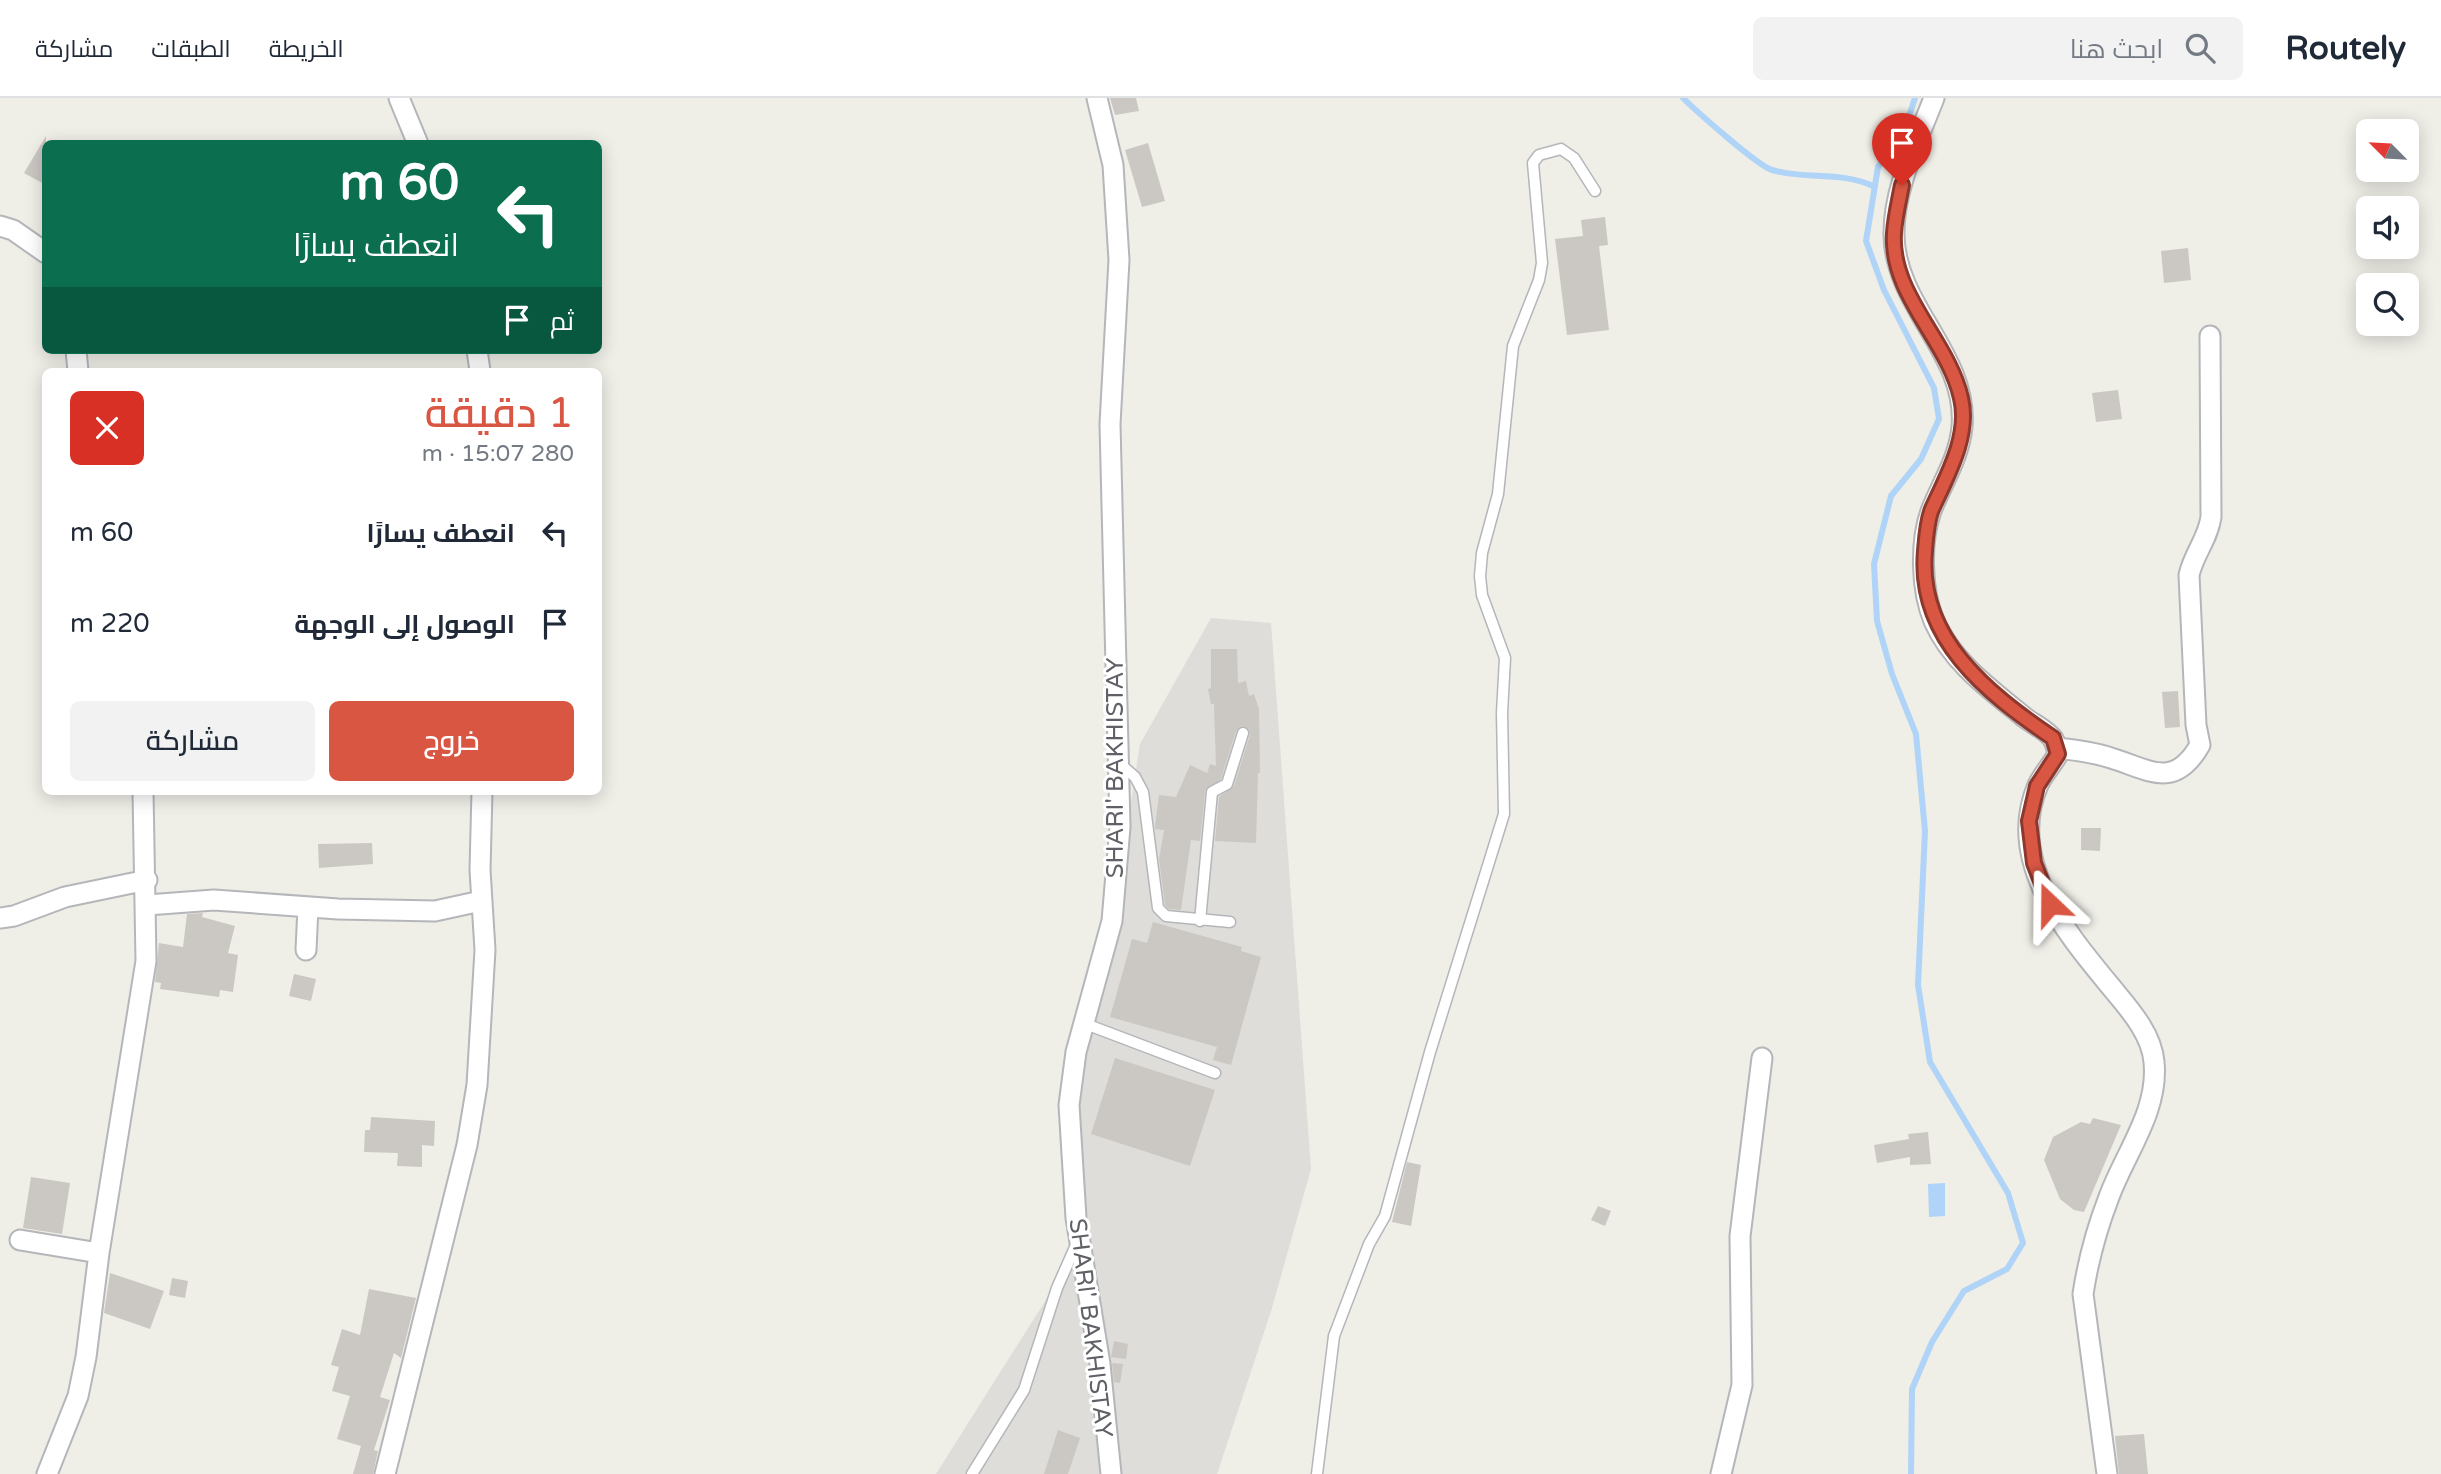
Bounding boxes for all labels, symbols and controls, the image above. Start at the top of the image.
search box [1753,17,2243,80]
icon: search [2181,29,2219,67]
text: Routely [2285,29,2406,68]
text: ابحث هنا [2070,34,2163,65]
text: مشاركة [35,35,113,64]
text: الطبقات [151,35,231,64]
text: الخريطة [269,35,344,64]
pin [1872,113,1932,185]
north arrow [2356,119,2418,182]
map controls [2356,119,2419,336]
icon: arrive [1883,124,1921,162]
text: 60 m [340,154,459,213]
icon: left [483,168,574,259]
button: sound [2356,196,2419,259]
text: انعطف يسارًا [293,227,459,265]
button: search [2356,273,2419,336]
icon: arrive [498,301,536,339]
text: ثم [550,306,574,337]
text: 1 دقيقة [425,388,574,439]
button: close [70,391,144,465]
text: 280 m · 15:07 [422,440,574,468]
icon: left [536,514,574,552]
text: 60 m [70,517,133,548]
text: انعطف يسارًا [366,518,515,549]
icon: arrive [536,605,574,643]
text: 220 m [70,608,150,639]
text: الوصول إلى الوجهة [294,609,515,640]
street label: SHARI' BAKHISTAY [1101,658,1130,878]
button: مشاركة [70,701,315,781]
button: خروج [329,701,574,781]
position arrow [2013,867,2087,941]
street label: SHARI' BAKHISTAY [1063,1217,1118,1439]

